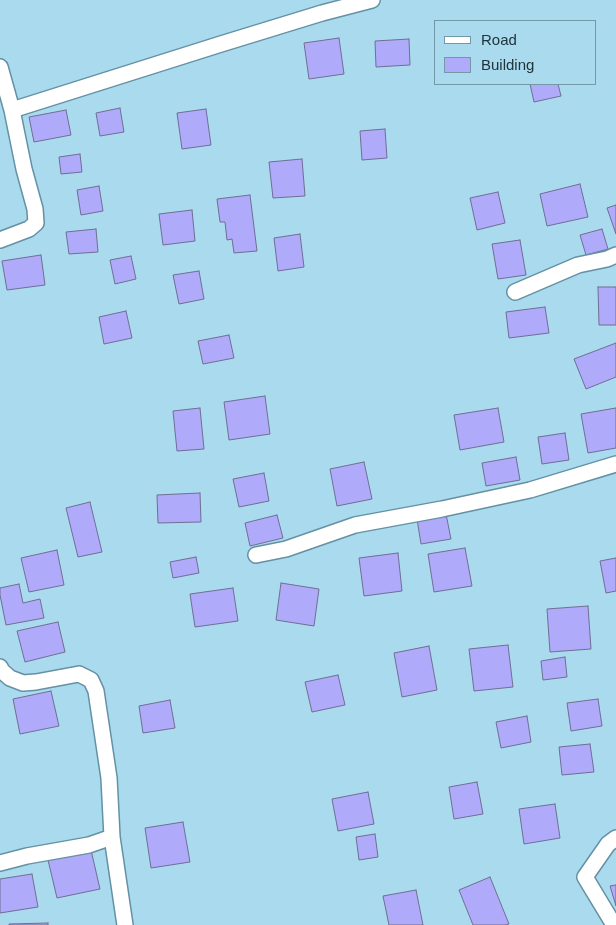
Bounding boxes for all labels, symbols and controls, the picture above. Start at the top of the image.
legend [434,20,596,85]
text: Road [481,31,517,48]
text: Building [481,56,534,73]

